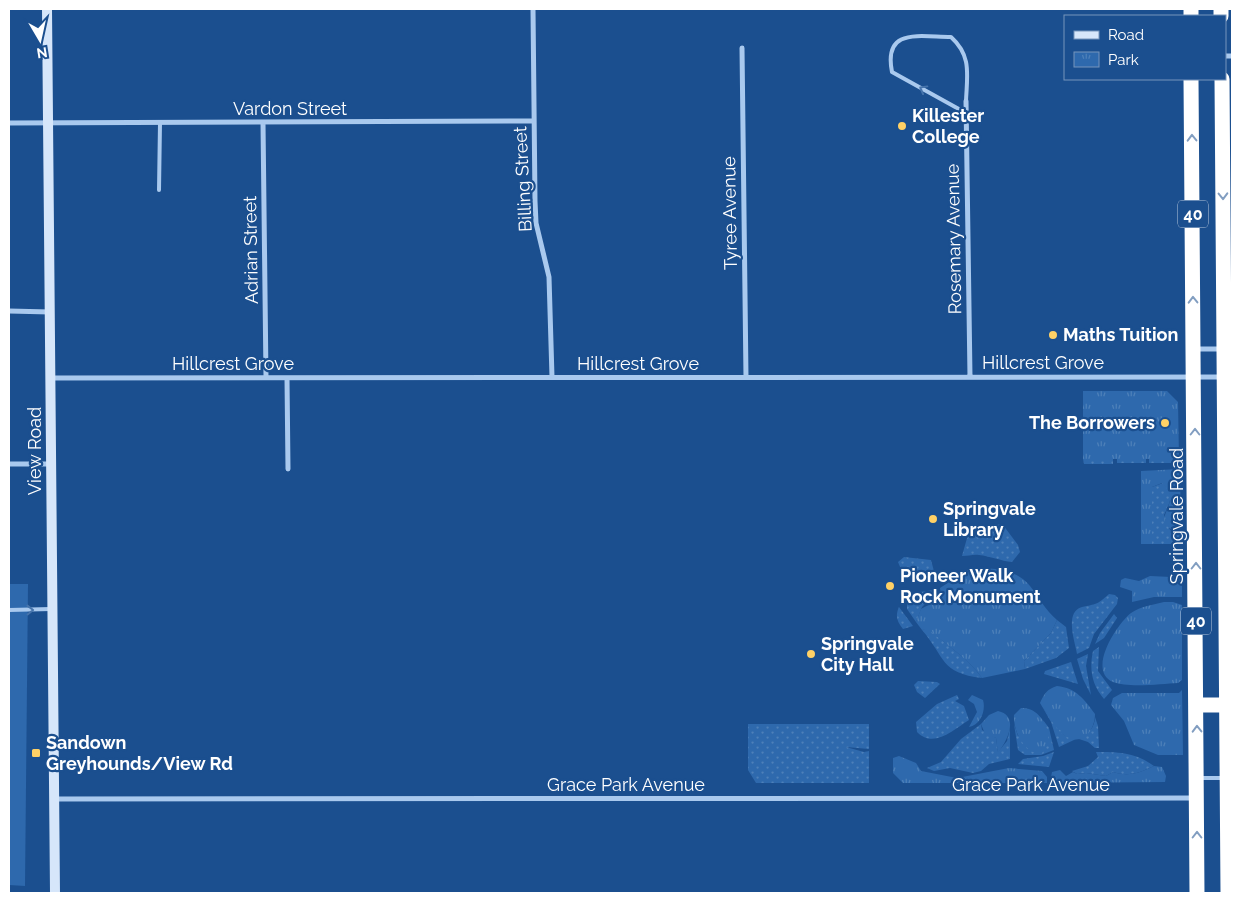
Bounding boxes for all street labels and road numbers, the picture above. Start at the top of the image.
street label: Vardon Street [233,98,347,119]
street label: Billing Street [509,126,536,232]
street label: Tyree Avenue [718,156,741,270]
street label: Rosemary Avenue [942,163,965,314]
street label: Adrian Street [239,196,262,304]
road number: 40 [1178,200,1208,228]
street label: Hillcrest Grove [982,352,1104,373]
street label: Hillcrest Grove [172,353,294,374]
street label: Hillcrest Grove [577,353,699,374]
street label: View Road [24,407,45,495]
street label: Springvale Road [1166,448,1187,584]
road number: 40 [1181,608,1211,634]
street label: Grace Park Avenue [547,774,705,795]
street label: Grace Park Avenue [952,774,1110,795]

